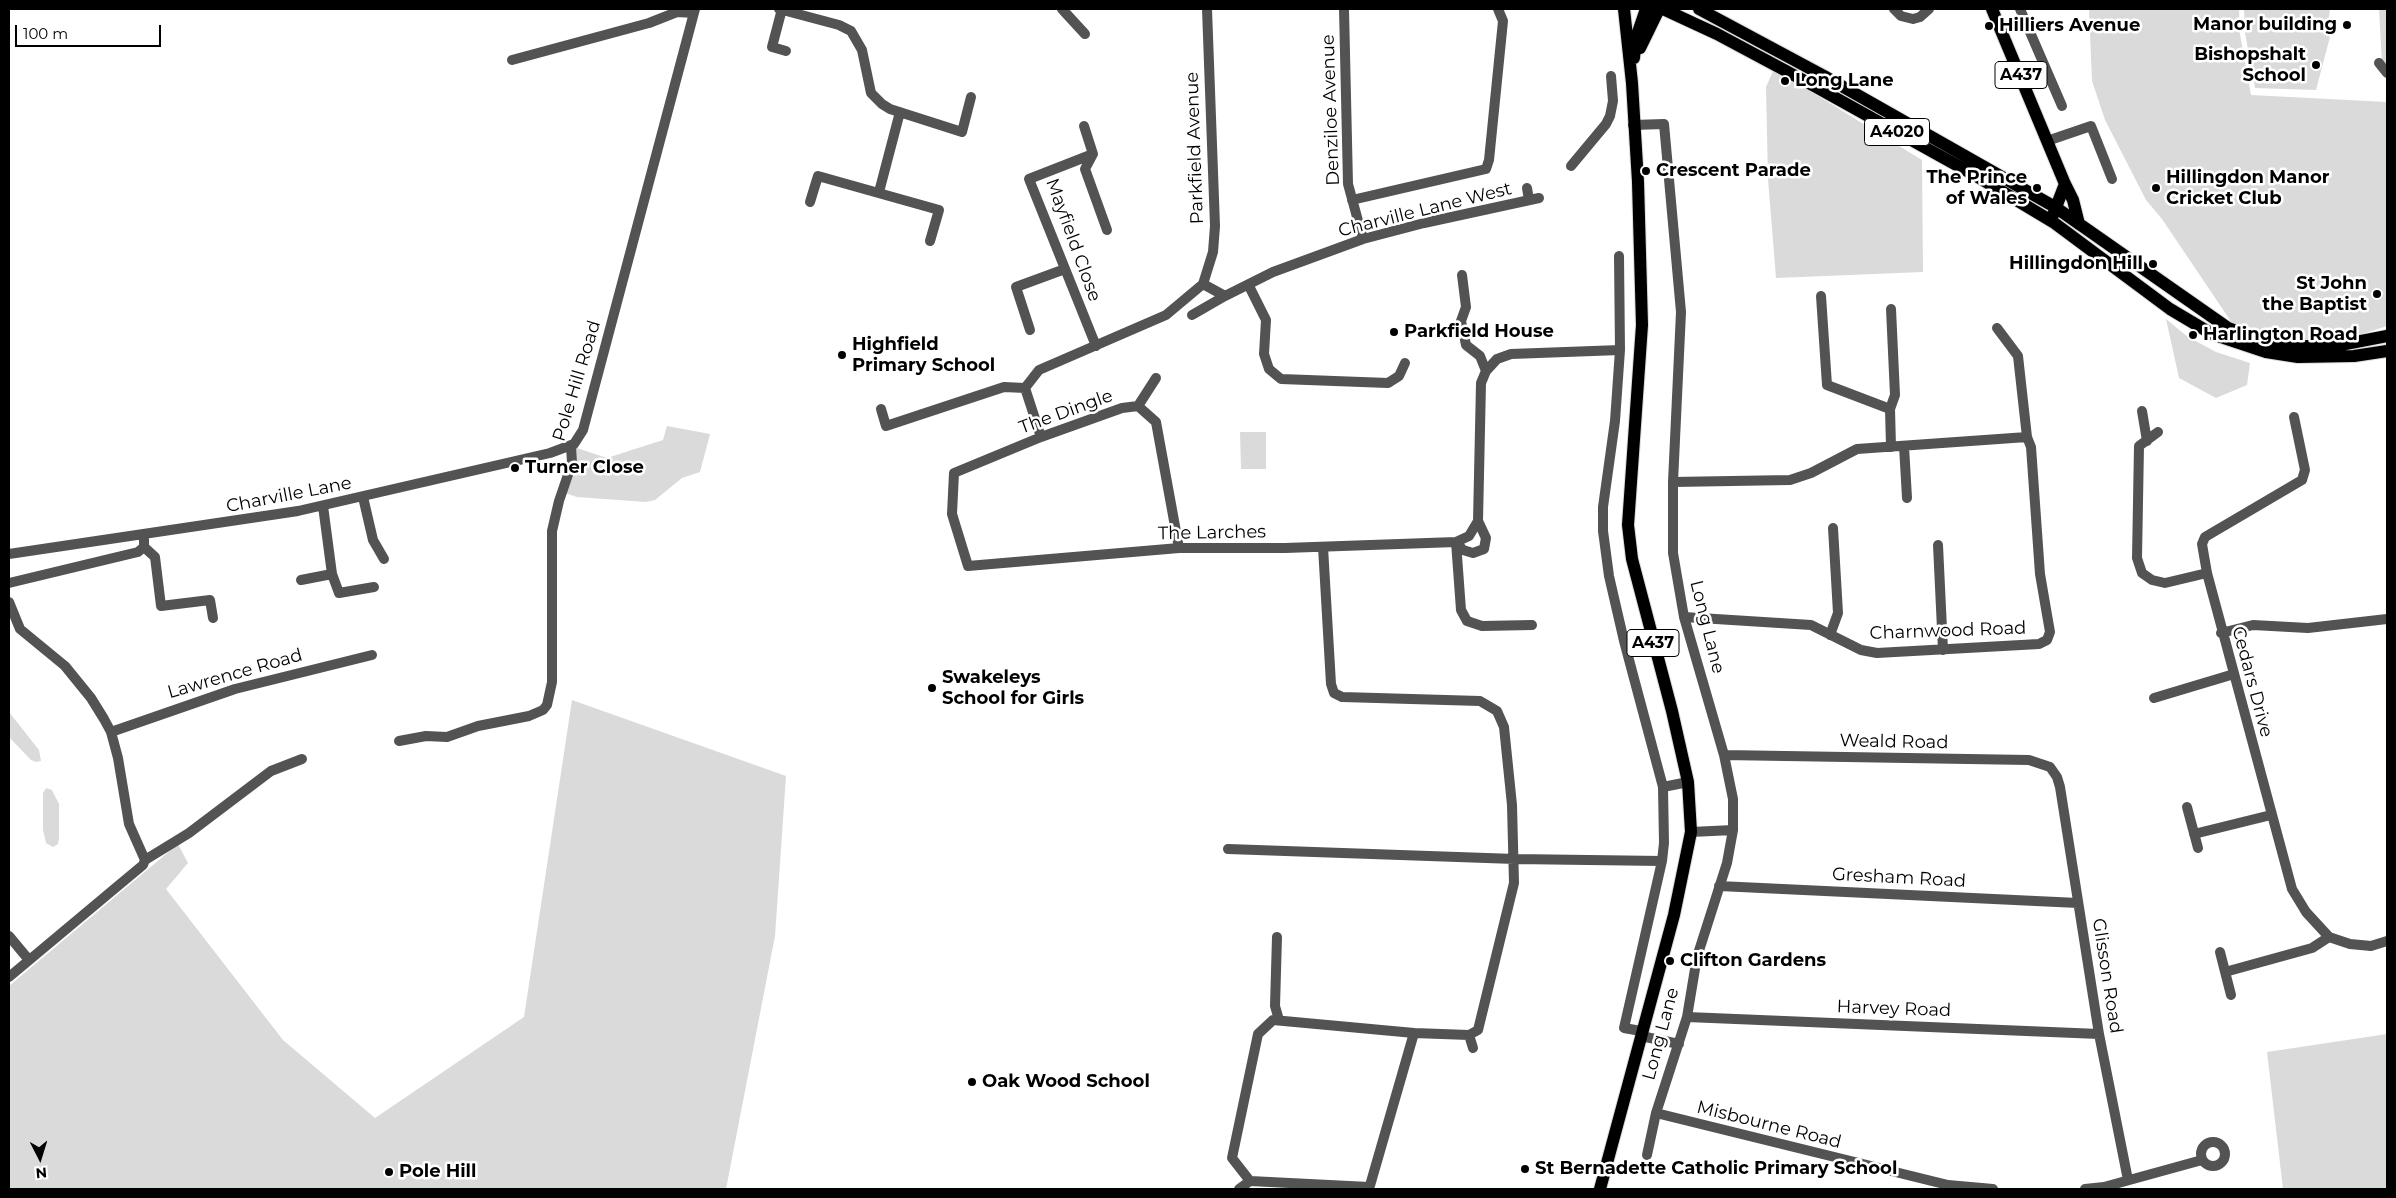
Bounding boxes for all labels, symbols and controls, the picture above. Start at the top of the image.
place label: Manor building [2193,14,2337,36]
scale bar [18,15,164,47]
place label: Hilliers Avenue [1999,15,2140,37]
marker: Manor building [2341,19,2353,31]
marker: Hilliers Avenue [1983,20,1995,32]
text: 100 m [23,24,68,43]
street label: Denziloe Avenue [1318,34,1344,186]
place label: Bishopshalt School [2194,44,2306,86]
marker: Bishopshalt School [2310,59,2322,71]
road number: A437 [1995,62,2047,88]
place label: Long Lane [1795,70,1894,92]
street label: Parkfield Avenue [1182,71,1208,225]
marker: Long Lane [1779,75,1791,87]
road number: A4020 [1864,118,1930,146]
place label: Crescent Parade [1656,160,1811,182]
marker: Crescent Parade [1640,165,1652,177]
place label: The Prince of Wales [1926,167,2027,210]
place label: Hillingdon Manor Cricket Club [2166,167,2329,210]
street label: Mayfield Close [1041,175,1105,305]
street label: Charville Lane West [1336,178,1514,242]
marker: The Prince of Wales [2031,182,2043,194]
marker: Hillingdon Manor Cricket Club [2150,182,2162,194]
place label: Hillingdon Hill [2009,253,2143,275]
marker: Hillingdon Hill [2147,258,2159,270]
place label: St John the Baptist [2262,273,2367,316]
marker: St John the Baptist [2371,288,2383,300]
street label: Pole Hill Road [548,318,606,444]
place label: Parkfield House [1404,321,1554,343]
place label: Harlington Road [2203,324,2358,346]
marker: Parkfield House [1388,326,1400,338]
marker: Harlington Road [2187,329,2199,341]
place label: Highfield Primary School [852,334,995,376]
marker: Highfield Primary School [836,349,848,361]
street label: The Dingle [1016,385,1116,439]
place label: Turner Close [525,457,644,479]
marker: Turner Close [509,462,521,474]
street label: Charville Lane [225,472,353,518]
street label: The Larches [1158,521,1266,545]
street label: Long Lane [1685,578,1729,676]
street label: Charnwood Road [1869,617,2027,645]
street label: Cedars Drive [2227,624,2277,740]
road number: A437 [1627,630,1679,656]
street label: Lawrence Road [165,644,305,704]
place label: Swakeleys School for Girls [942,667,1084,710]
marker: Swakeleys School for Girls [926,682,938,694]
street label: Weald Road [1839,730,1949,754]
street label: Gresham Road [1831,864,1967,892]
street label: Glisson Road [2087,917,2127,1035]
place label: Clifton Gardens [1680,950,1826,972]
marker: Clifton Gardens [1664,955,1676,967]
street label: Long Lane [1638,985,1684,1083]
street label: Harvey Road [1836,996,1952,1022]
place label: Oak Wood School [982,1071,1150,1093]
marker: Oak Wood School [966,1076,978,1088]
street label: Misbourne Road [1694,1097,1844,1153]
north arrow [15,1133,65,1183]
place label: St Bernadette Catholic Primary School [1535,1158,1897,1180]
place label: Pole Hill [399,1161,476,1183]
text: N [35,1163,48,1182]
marker: St Bernadette Catholic Primary School [1519,1163,1531,1175]
marker: Pole Hill [383,1166,395,1178]

